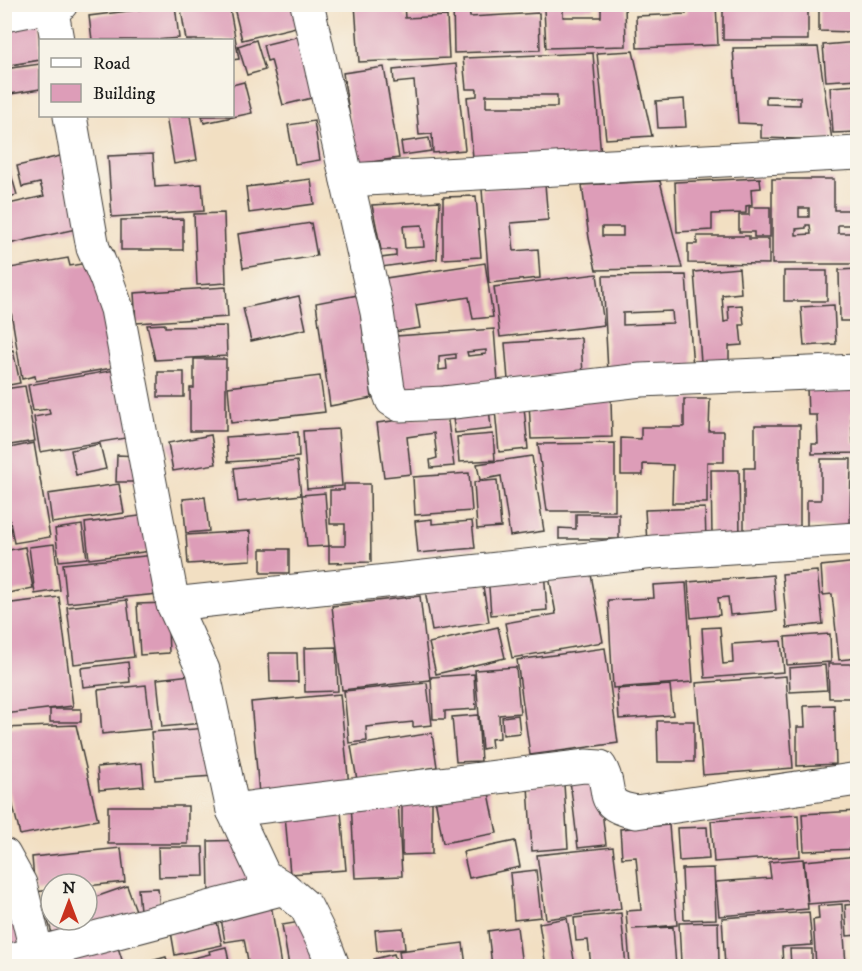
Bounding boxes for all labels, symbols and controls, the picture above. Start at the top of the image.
legend [39,39,234,117]
text: Road [93,53,130,75]
text: Building [93,83,155,105]
north arrow [39,872,99,932]
text: N [62,878,76,898]

